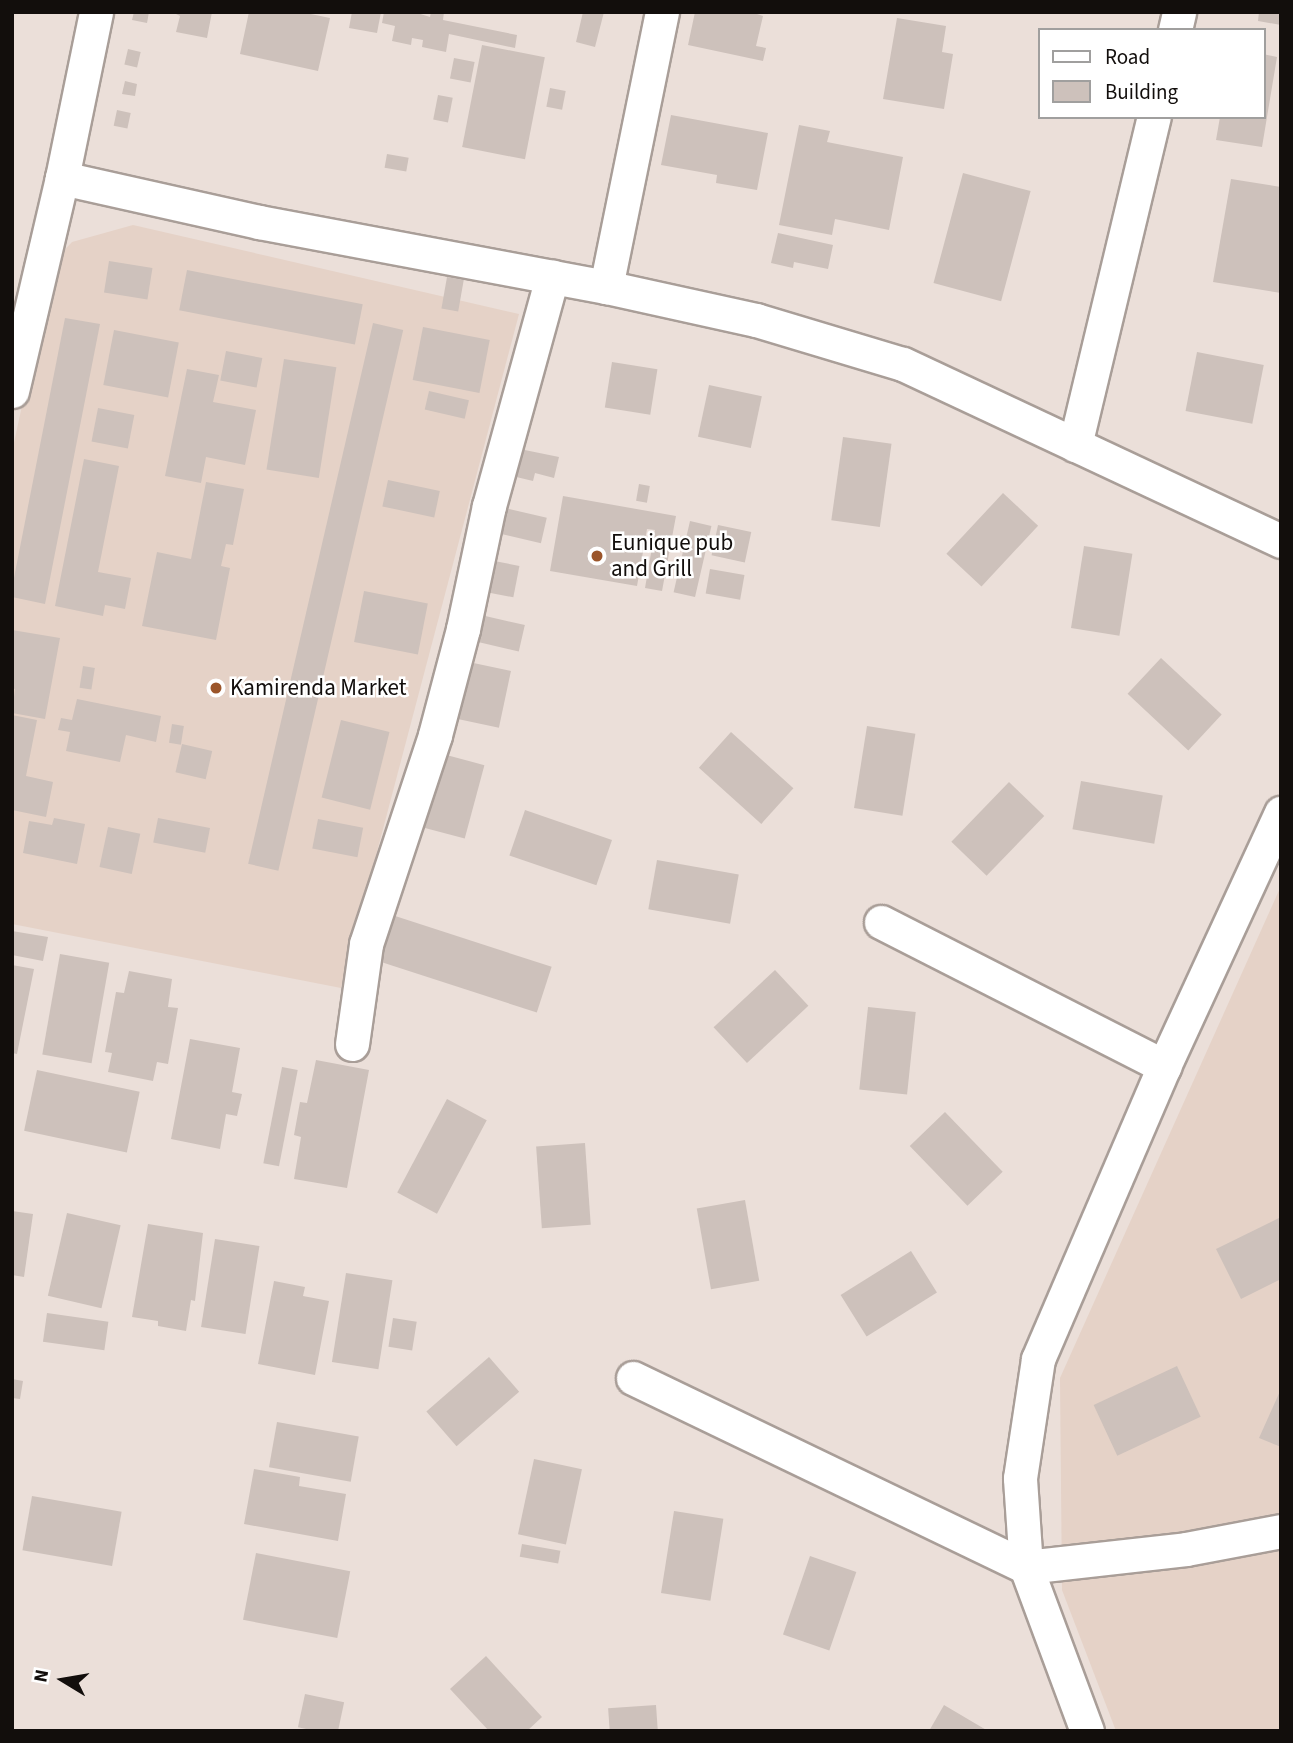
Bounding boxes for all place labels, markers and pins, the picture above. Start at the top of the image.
place label: Eunique pub and Grill [611,529,733,583]
marker: Eunique pub and Grill [589,548,605,564]
place label: Kamirenda Market [230,674,407,702]
marker: Kamirenda Market [208,680,224,696]

